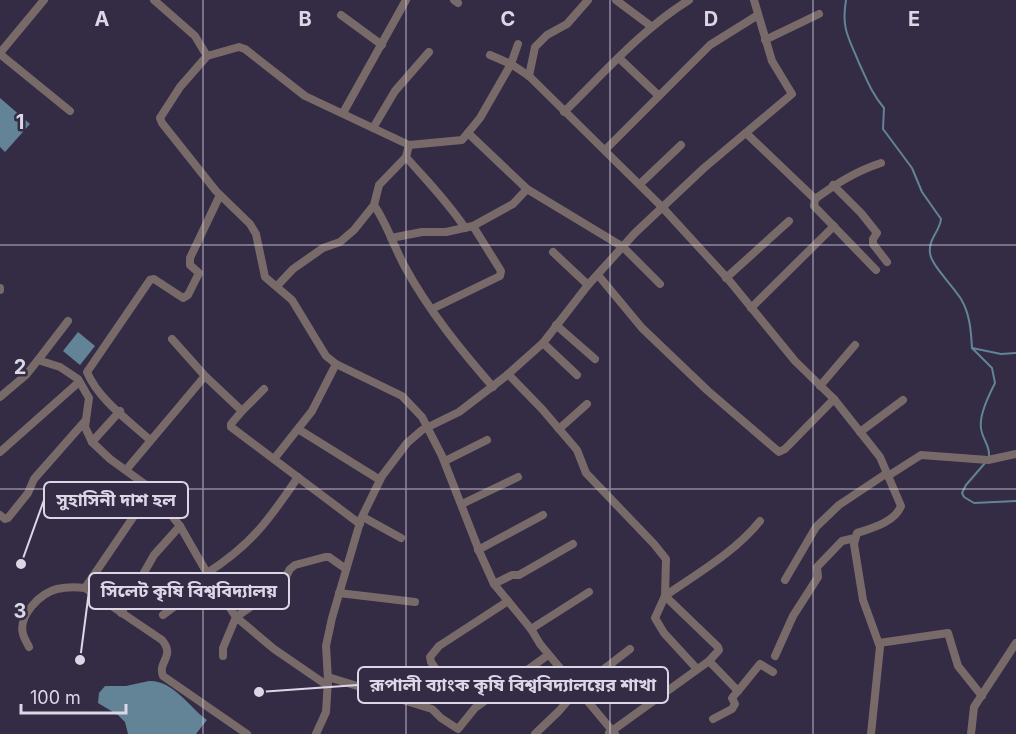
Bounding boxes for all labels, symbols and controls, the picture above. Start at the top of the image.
text: A [95,7,110,31]
text: B [298,7,312,31]
text: C [501,7,515,31]
text: D [704,7,718,31]
text: E [908,7,920,31]
text: 1 [16,110,24,134]
text: 2 [14,355,26,379]
callout: সুহাসিনী দাশ হল [44,482,188,518]
text: সুহাসিনী দাশ হল [55,489,176,511]
callout: সিলেট কৃষি বিশ্ববিদ্যালয় [89,573,289,609]
text: সিলেট কৃষি বিশ্ববিদ্যালয় [100,580,278,602]
text: 3 [14,599,26,623]
callout: রূপালী ব্যাংক কৃষি বিশ্ববিদ্যালয়ের শাখা [358,667,668,703]
text: রূপালী ব্যাংক কৃষি বিশ্ববিদ্যালয়ের শাখা [369,674,657,696]
scale bar [21,677,126,715]
text: 100 m [30,687,81,708]

